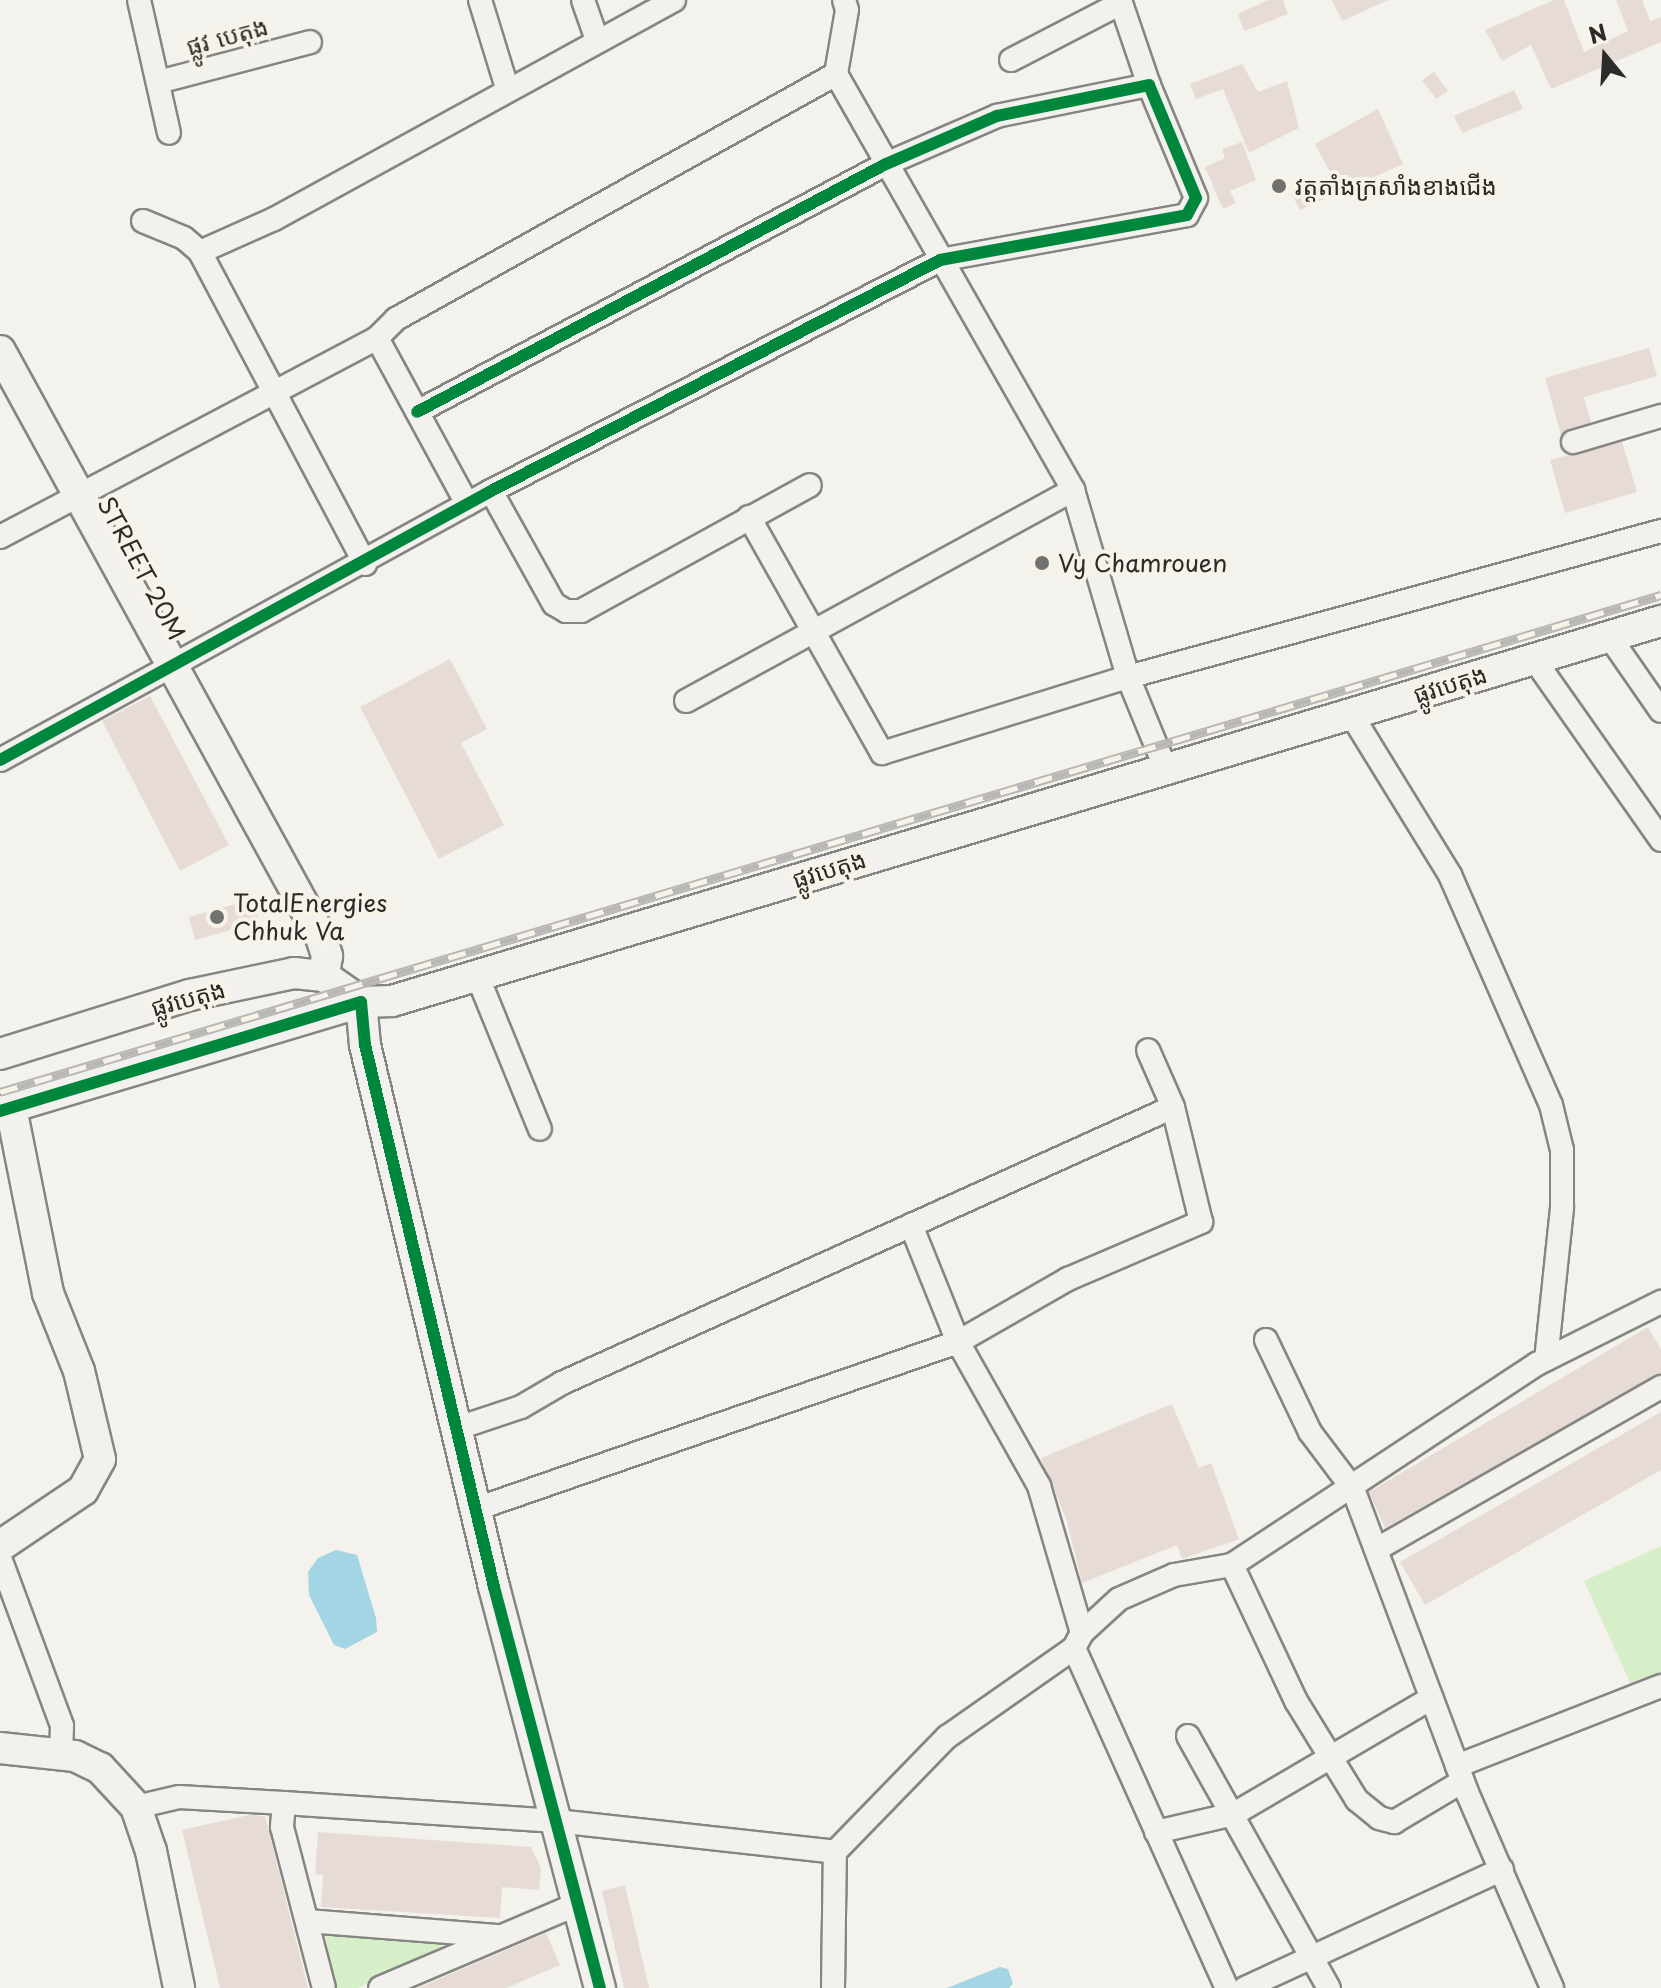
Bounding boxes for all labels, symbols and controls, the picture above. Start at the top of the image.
street label: ផ្លូវ បេតុង [183,11,271,61]
text: N [1584,14,1611,51]
north arrow [1565,16,1645,96]
place label: វត្តតាំងក្រសាំងខាងជើង [1295,172,1497,200]
marker: វត្តតាំងក្រសាំងខាងជើង [1270,177,1288,195]
street label: STREET 20M [92,491,192,645]
place label: Vy Chamrouen [1058,549,1228,577]
marker: Vy Chamrouen [1033,554,1051,572]
street label: ផ្លូវបេតុង [1410,659,1490,709]
street label: ផ្លូវបេតុង [789,844,869,894]
place label: TotalEnergies Chhuk Va [233,889,387,945]
marker: TotalEnergies Chhuk Va [208,908,226,926]
street label: ផ្លូវបេតុង [148,974,228,1022]

